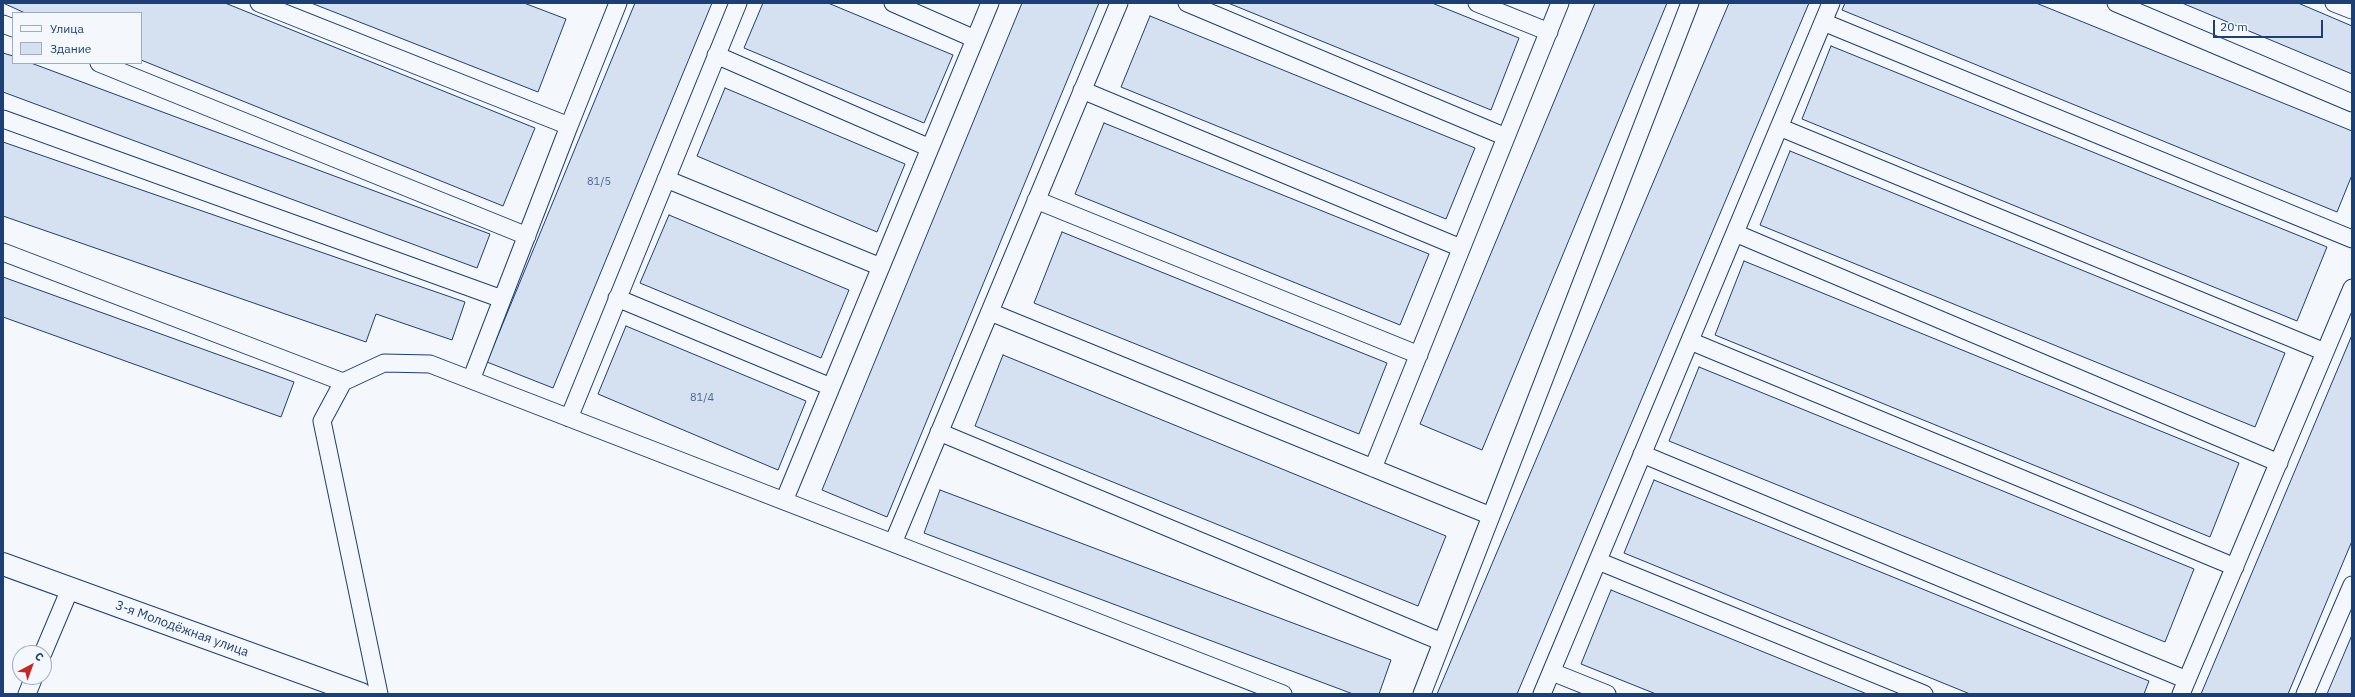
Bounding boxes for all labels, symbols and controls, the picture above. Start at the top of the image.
legend [12,12,142,64]
scale bar [2215,12,2325,38]
text: 20 m [2220,19,2248,34]
text: Улица [50,21,84,36]
text: Здание [50,41,91,56]
house number: 81/5 [587,175,611,189]
house number: 81/4 [690,391,714,405]
street label: 3-я Молодёжная улица [113,598,251,660]
north arrow [12,645,52,685]
text: С [32,649,47,664]

